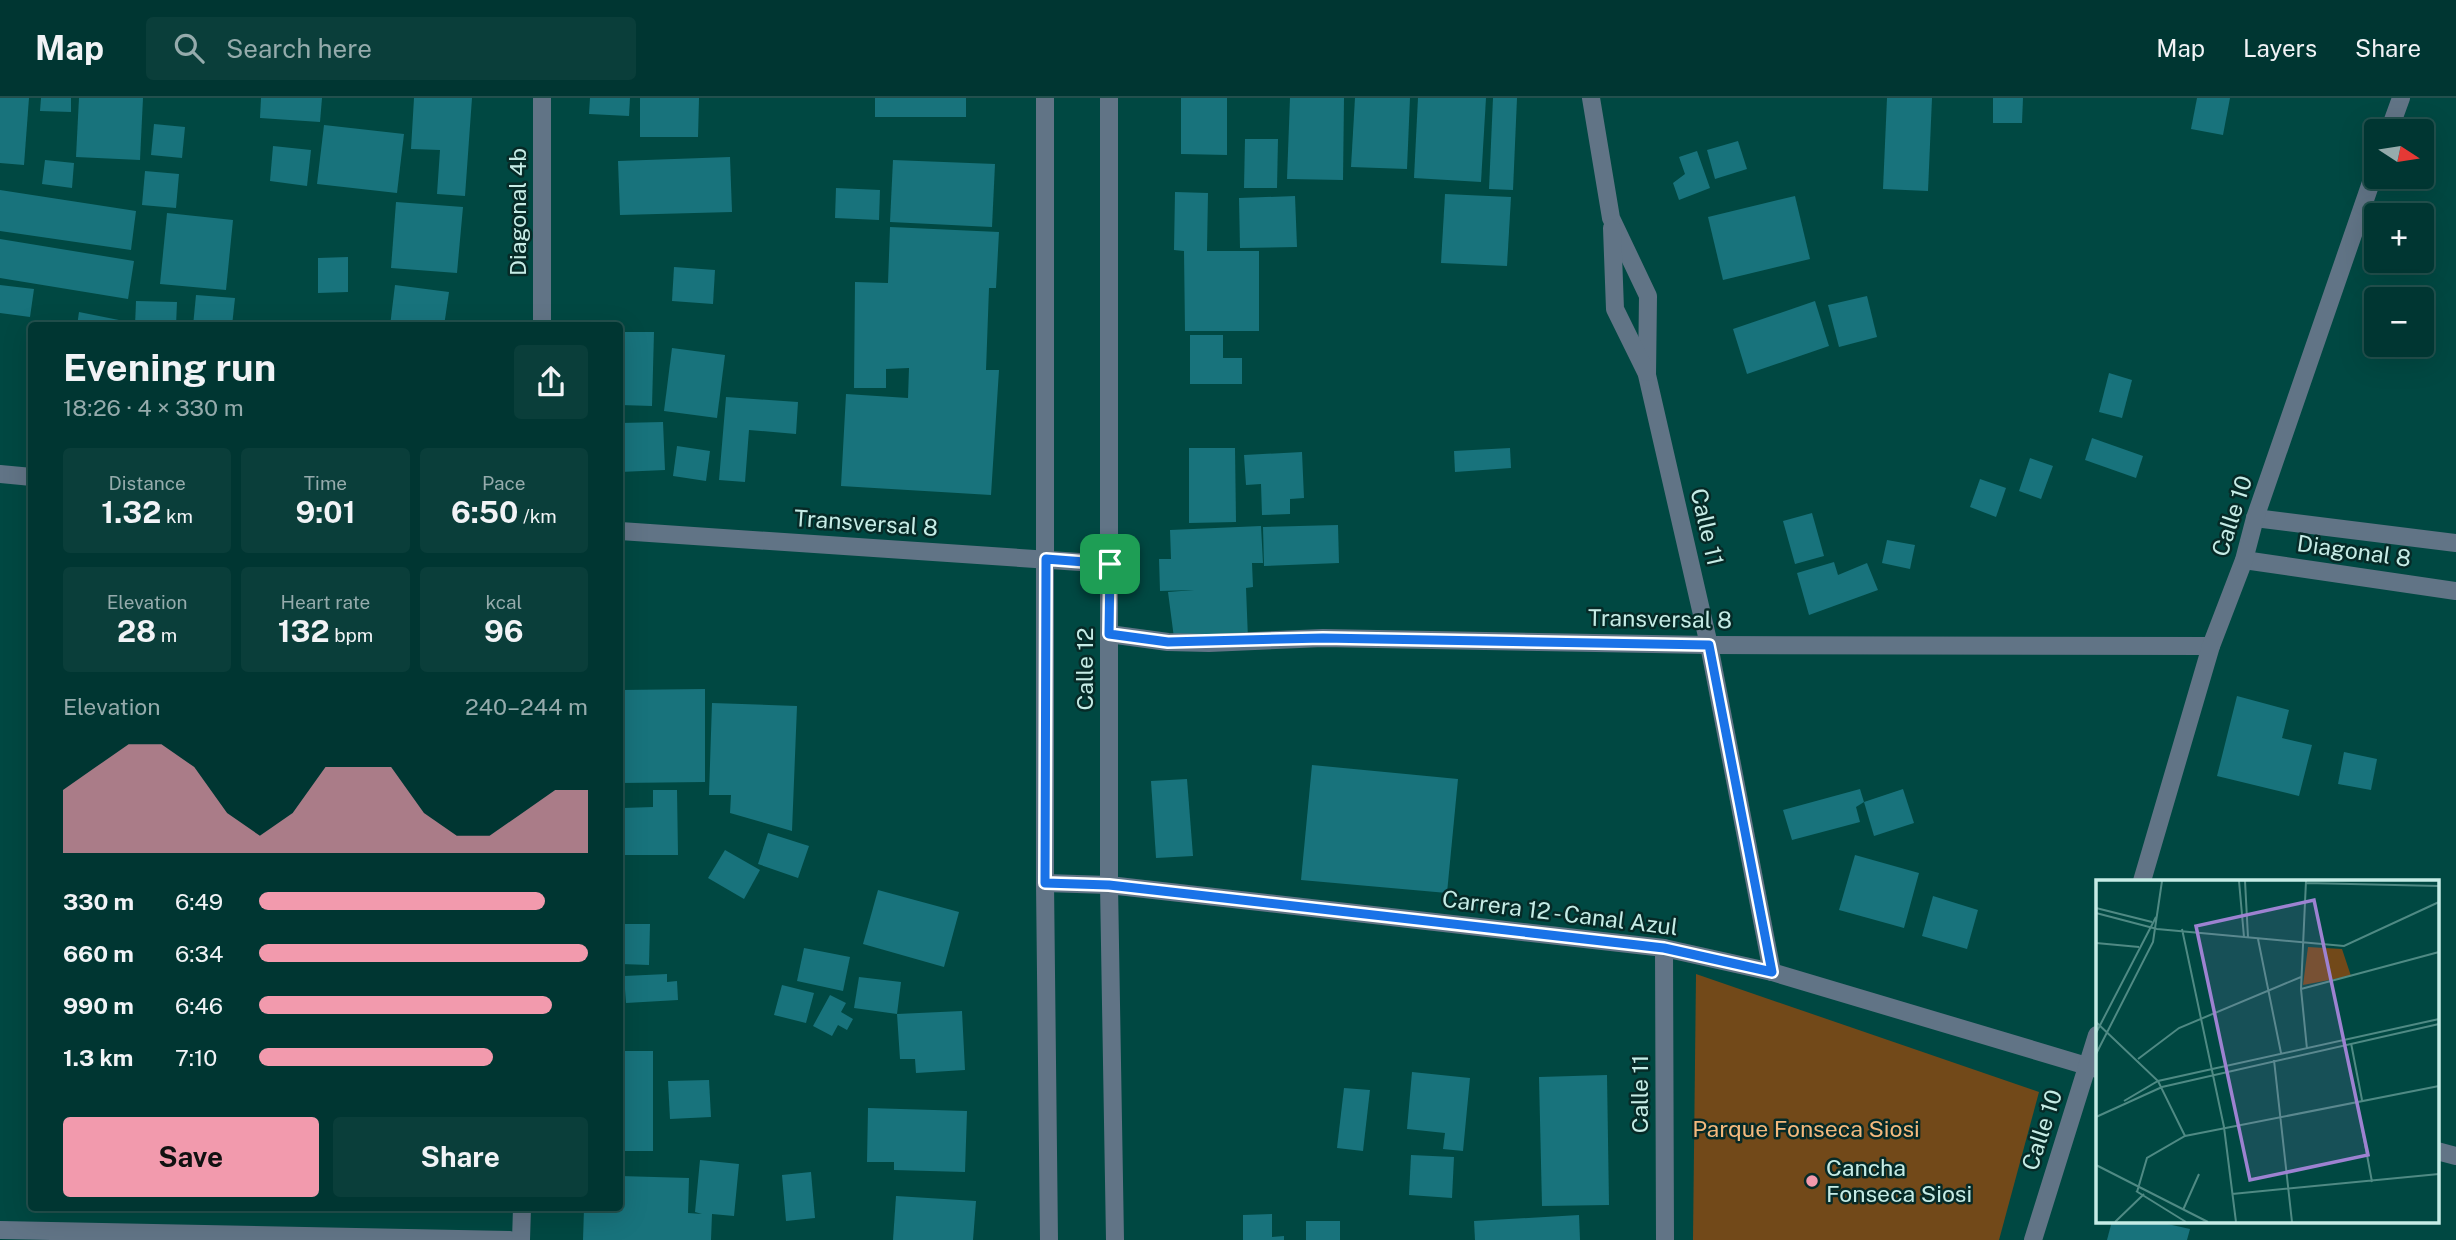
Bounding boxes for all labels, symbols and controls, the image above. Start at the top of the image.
search box [146,17,636,80]
text: Map [35,29,104,67]
icon: search [170,29,208,67]
text: Search here [226,33,372,64]
text: Map [2156,34,2205,62]
text: Layers [2243,34,2317,62]
text: Share [2355,34,2421,62]
north arrow [2364,119,2434,189]
map controls [2364,119,2434,357]
street label: Diagonal 4b [504,148,531,276]
button: + [2364,203,2434,273]
button: − [2364,287,2434,357]
text: Evening run [63,345,276,390]
button: share [514,345,588,419]
text: 18:26 · 4 × 330 m [63,394,244,421]
text: Distance [109,472,186,494]
text: Time [304,472,347,494]
text: Pace [482,472,526,494]
street label: Calle 10 [2206,472,2257,560]
street label: Calle 11 [1685,486,1729,568]
text: 1.32 [101,494,161,530]
text: 9:01 [295,494,356,530]
text: 6:50 [451,494,518,530]
street label: Transversal 8 [793,504,939,541]
text: km [161,505,193,527]
text: /km [518,505,557,527]
street label: Diagonal 8 [2295,529,2413,572]
pin [1080,534,1140,594]
icon: arrive [1091,545,1129,583]
text: Elevation [107,591,187,613]
text: Heart rate [281,591,370,613]
text: kcal [485,591,522,613]
street label: Transversal 8 [1588,604,1732,633]
text: 28 [117,613,156,649]
text: 132 [278,613,330,649]
text: 96 [484,613,524,649]
text: m [156,624,177,646]
text: bpm [330,624,373,646]
street label: Calle 12 [1071,628,1098,710]
text: Elevation [63,693,161,720]
text: 240–244 m [465,693,588,720]
inset map [2096,880,2438,1222]
street label: Carrera 12 - Canal Azul [1441,885,1680,940]
text: 330 m [63,888,134,915]
text: 6:49 [175,888,223,915]
text: 660 m [63,940,134,967]
text: 6:34 [175,940,223,967]
text: 990 m [63,992,134,1019]
text: 6:46 [175,992,223,1019]
text: 1.3 km [63,1044,133,1071]
text: 7:10 [175,1044,217,1071]
street label: Calle 11 [1626,1055,1653,1133]
street label: Calle 10 [2016,1086,2067,1174]
park label: Parque Fonseca Siosi [1692,1115,1920,1142]
button: Save [63,1117,319,1197]
button: Share [333,1117,588,1197]
place label: Cancha Fonseca Siosi [1826,1154,1972,1207]
marker: Cancha Fonseca Siosi [1804,1173,1820,1189]

